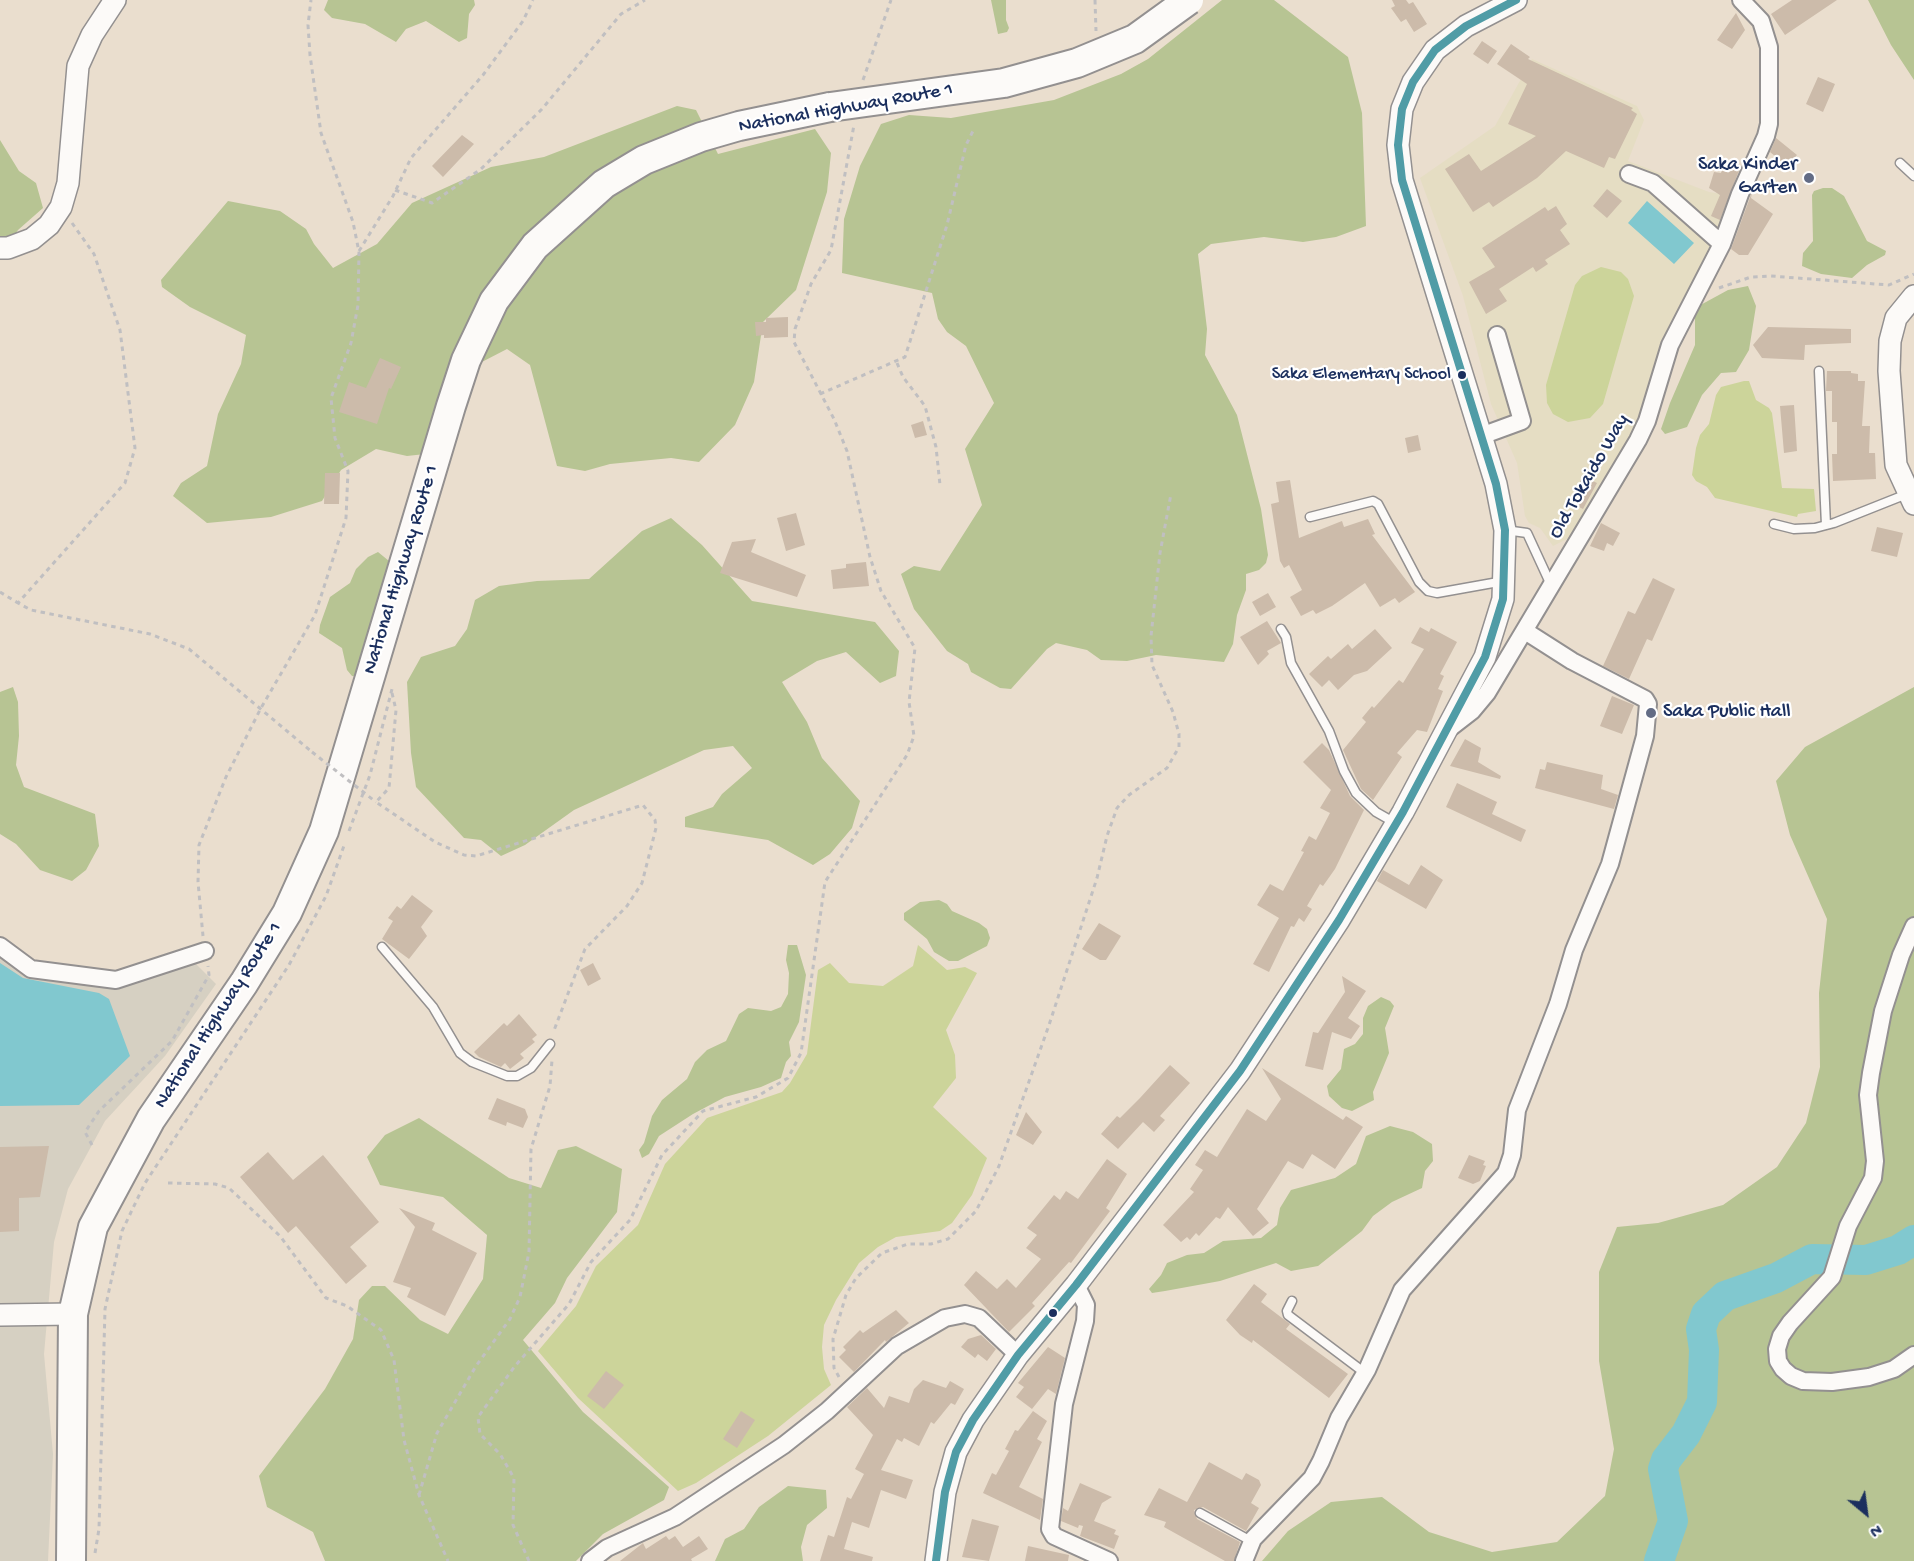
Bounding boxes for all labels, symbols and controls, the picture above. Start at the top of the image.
street label: National Highway Route 1 [737,78,955,140]
place label: Saka Kinder Garten [1698,154,1797,201]
marker: Saka Kinder Garten [1802,171,1816,185]
place label: Saka Elementary School [1272,364,1451,386]
marker: Saka Elementary School [1456,369,1468,381]
street label: Old Tokaido Way [1545,410,1635,544]
street label: National Highway Route 1 [359,463,445,677]
place label: Saka Public Hall [1663,701,1791,725]
marker: Saka Public Hall [1644,706,1658,720]
street label: National Highway Route 1 [150,918,288,1114]
unlabelled marker [1047,1307,1059,1319]
north arrow [1836,1483,1896,1543]
text: N [1866,1518,1884,1540]

